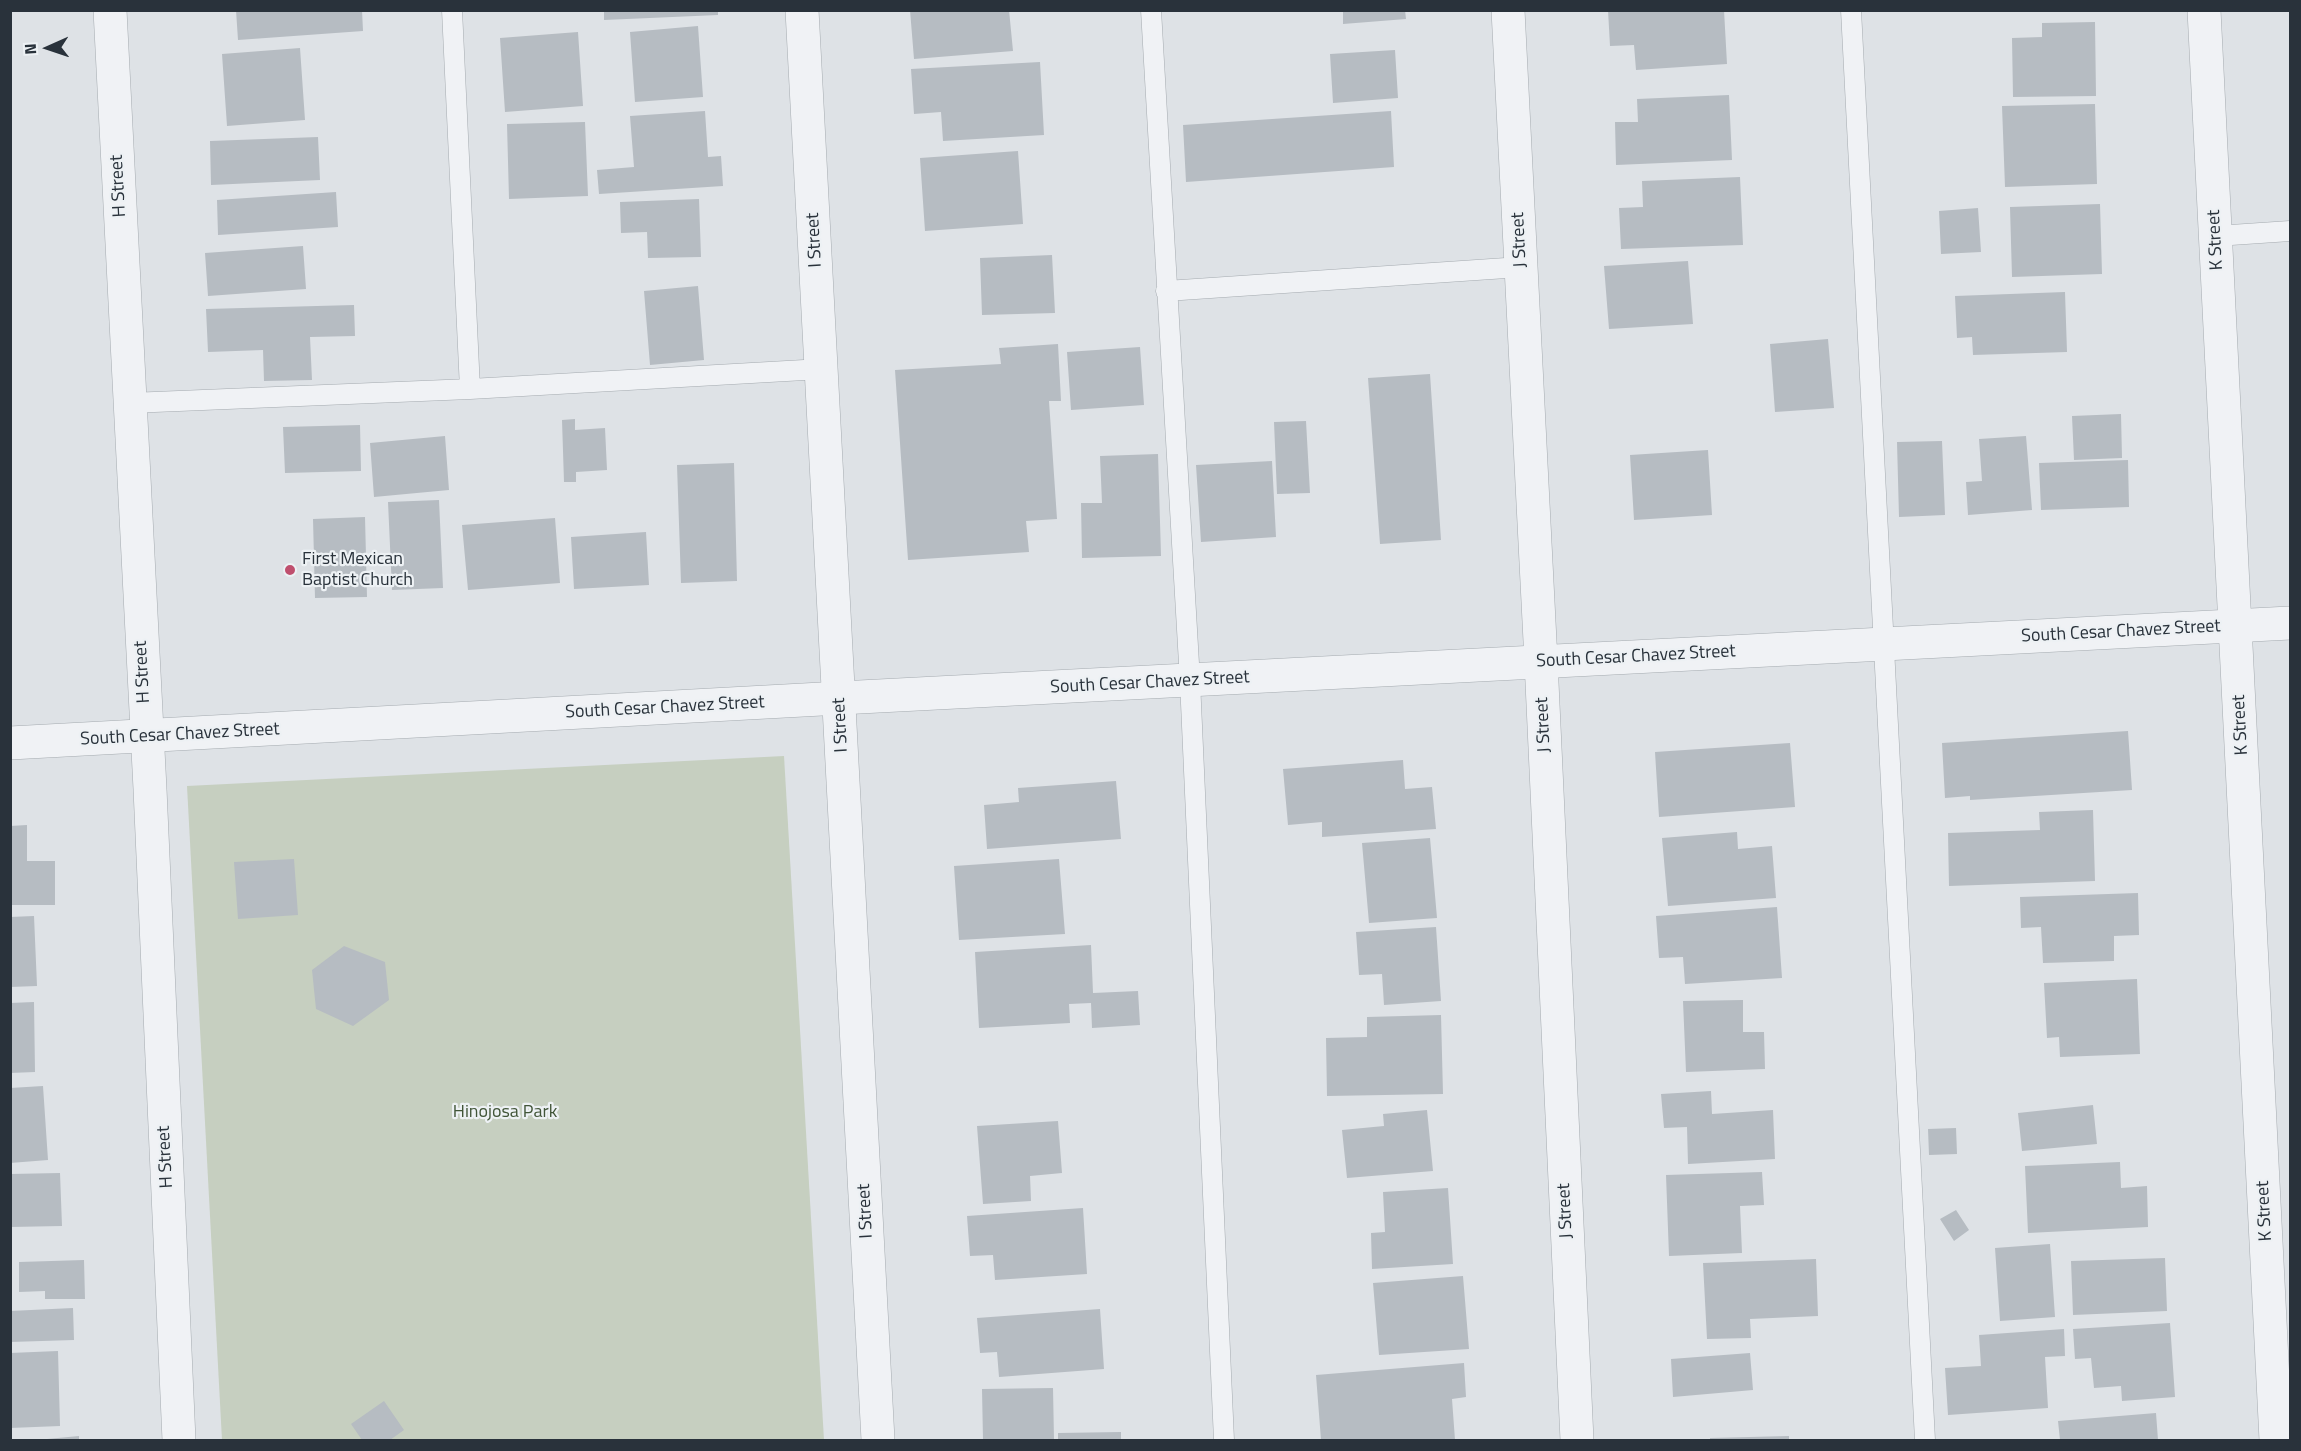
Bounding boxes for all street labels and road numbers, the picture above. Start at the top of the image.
street label: H Street [107,154,131,218]
street label: K Street [2204,209,2228,271]
street label: I Street [803,212,827,268]
street label: J Street [1508,212,1532,268]
street label: South Cesar Chavez Street [2021,616,2221,648]
street label: H Street [131,640,155,704]
street label: South Cesar Chavez Street [1536,641,1736,673]
street label: South Cesar Chavez Street [1050,667,1250,699]
street label: South Cesar Chavez Street [565,692,765,724]
street label: K Street [2229,694,2253,756]
street label: I Street [829,697,853,753]
street label: J Street [1532,697,1556,753]
street label: South Cesar Chavez Street [80,719,280,751]
street label: H Street [154,1125,178,1189]
street label: K Street [2253,1180,2277,1242]
street label: I Street [854,1183,878,1239]
street label: J Street [1554,1183,1578,1239]

